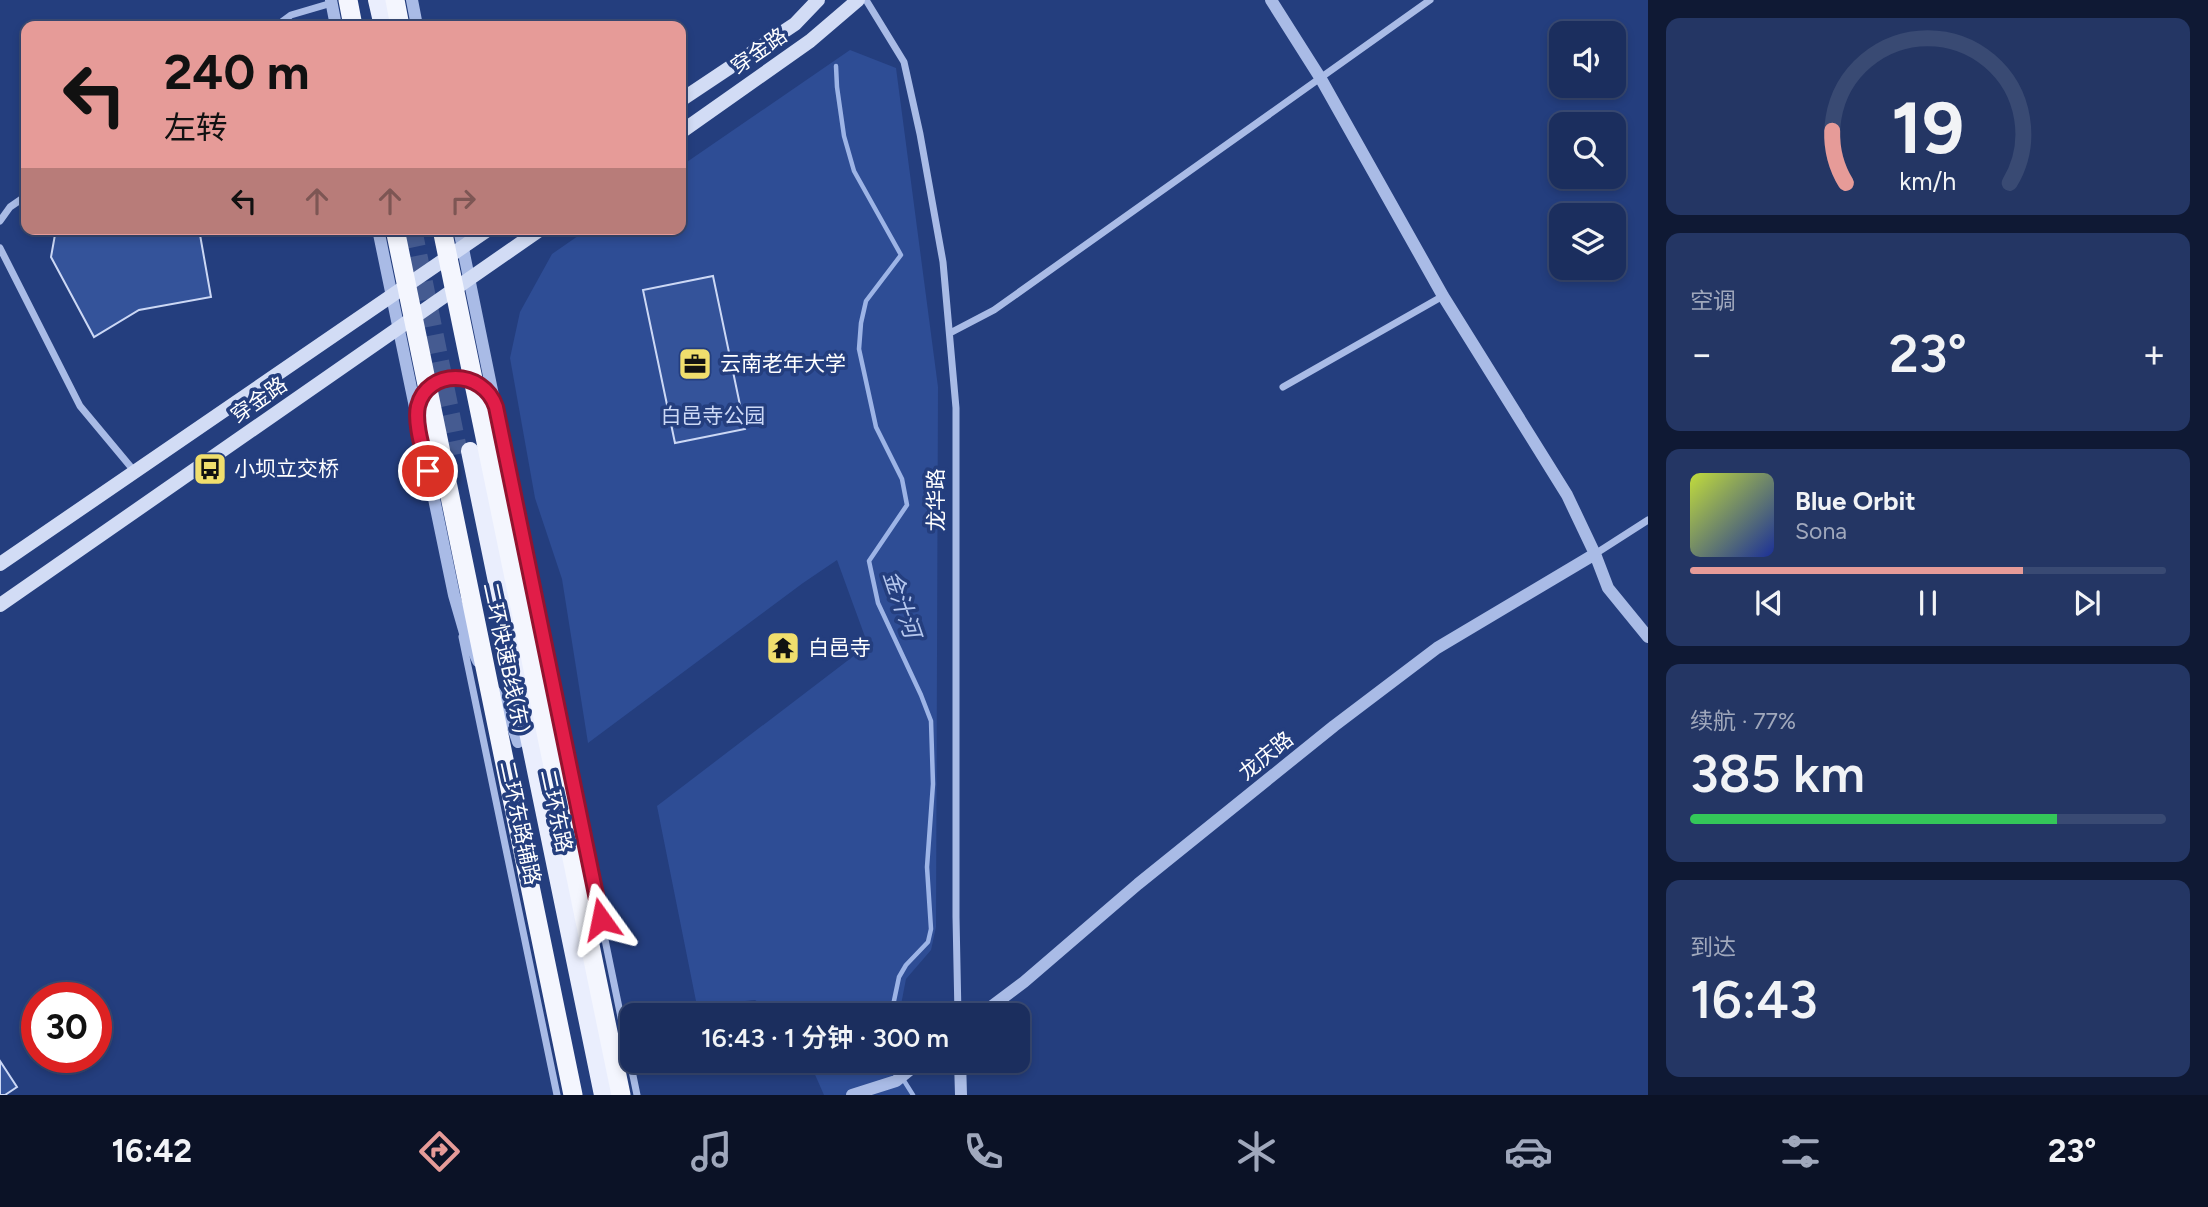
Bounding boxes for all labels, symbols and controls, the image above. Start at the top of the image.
map controls [1549,21,1626,280]
button: sound [1549,21,1626,98]
street label: 穿金路 [726,22,792,79]
text: 240 m [164,42,310,101]
icon: left [49,49,140,140]
text: 19 [1892,84,1964,171]
text: 左转 [164,109,228,147]
button: search [1549,112,1626,189]
text: km/h [1899,166,1957,196]
icon: left [225,182,263,220]
icon: ahead [298,182,336,220]
icon: ahead [371,182,409,220]
icon: right [444,182,482,220]
button: layers [1549,203,1626,280]
text: 空调 [1690,287,1736,315]
text: 23° [1889,323,1967,385]
text: − [1690,331,1714,377]
text: + [2142,331,2166,377]
office icon: 云南老年大学 [676,345,714,383]
place label: 云南老年大学 [720,351,846,376]
street label: 穿金路 [226,371,292,428]
park label: 白邑寺公园 [661,403,766,428]
pin [398,441,458,501]
bus stop icon: 小坝立交桥 [191,450,229,488]
icon: arrive [409,452,447,490]
place label: 小坝立交桥 [234,456,339,481]
street label: 龙华路 [923,469,948,532]
text: Blue Orbit [1795,485,1916,517]
text: Sona [1795,517,1847,545]
water label: 金汁河 [878,567,928,645]
street label: 二环快速B线(东) [478,580,535,736]
icon: previous [1750,584,1788,622]
icon: pause [1909,584,1947,622]
icon: next [2068,584,2106,622]
temple icon: 白邑寺 [764,629,802,667]
place label: 白邑寺 [808,635,871,660]
text: 续航 · 77% [1690,707,1796,735]
street label: 龙庆路 [1233,726,1298,785]
text: 385 km [1690,743,1865,805]
street label: 二环东路辅路 [495,759,546,887]
street label: 二环东路 [536,767,577,855]
position arrow [564,882,638,956]
text: 到达 [1690,933,1736,961]
text: 16:43 [1690,969,1818,1031]
speed limit sign: 30 [21,982,112,1073]
text: 16:43 · 1 分钟 · 300 m [701,1022,949,1054]
icon: directions [415,1127,464,1176]
icon: music [687,1127,736,1176]
icon: phone [959,1127,1008,1176]
icon: climate [1232,1127,1281,1176]
icon: car [1504,1127,1553,1176]
icon: filters [1776,1127,1825,1176]
text: 16:42 [112,1132,192,1170]
text: 23° [2048,1132,2096,1170]

